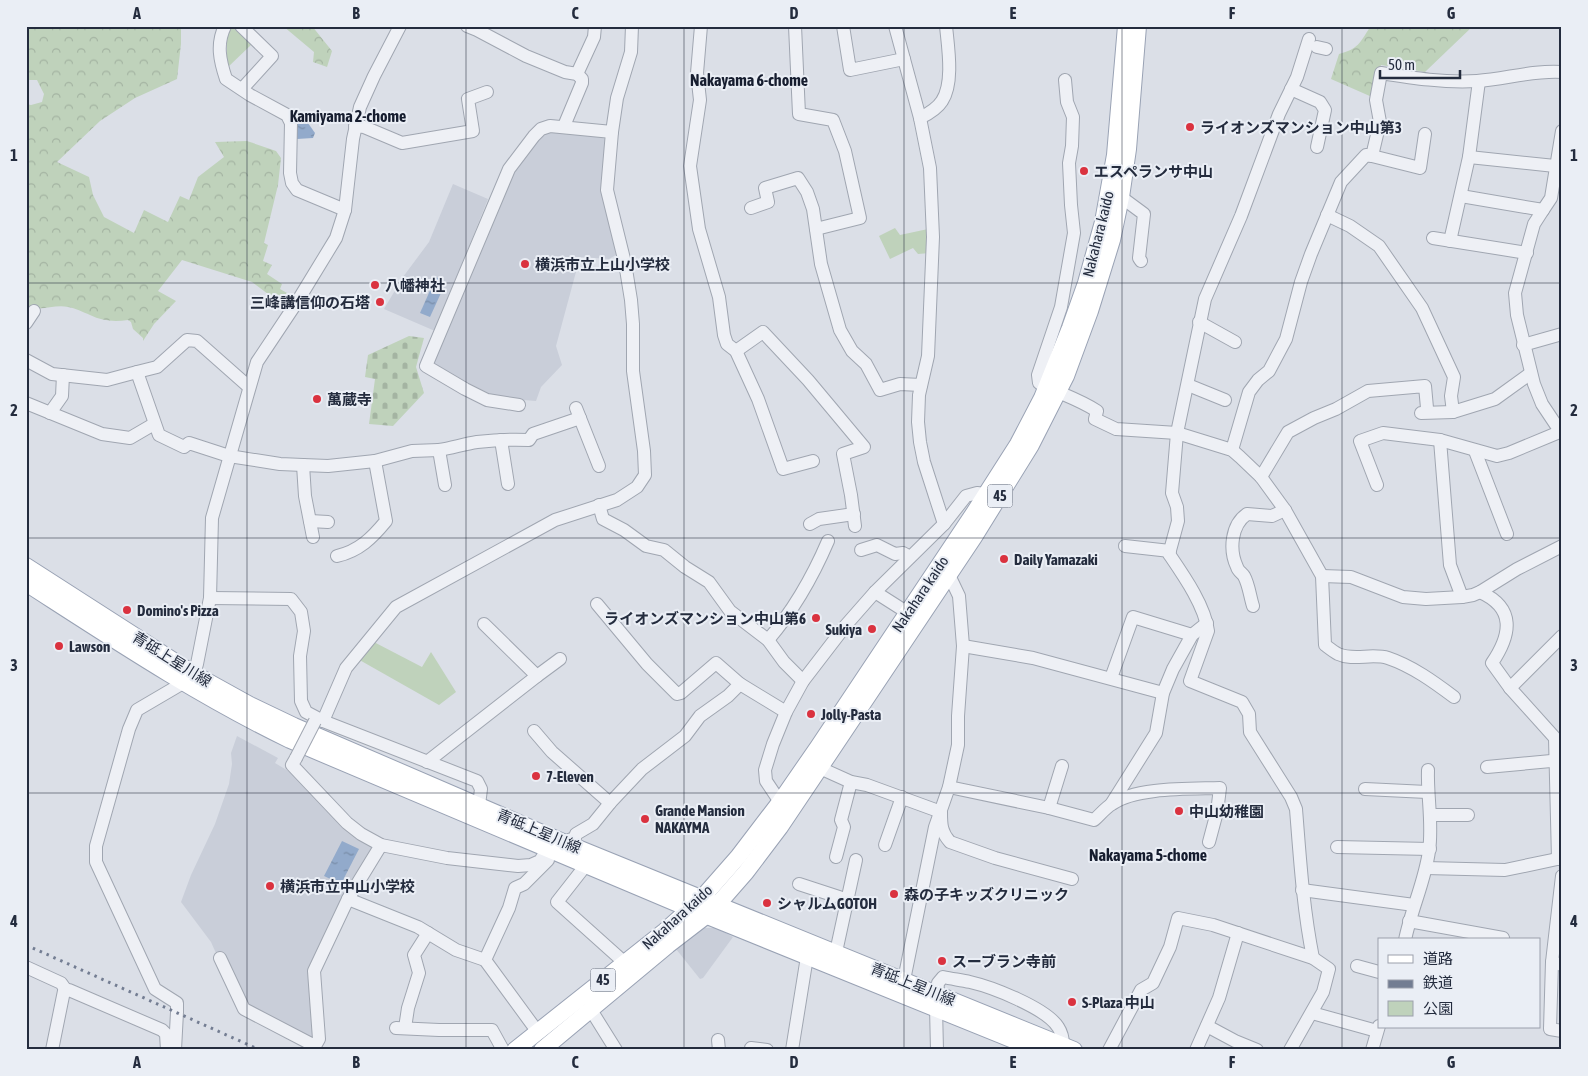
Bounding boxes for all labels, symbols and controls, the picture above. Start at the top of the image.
text: A [132,4,141,22]
text: B [352,4,360,22]
text: C [571,4,579,22]
text: D [790,4,799,22]
text: E [1010,4,1017,22]
text: F [1229,4,1236,22]
text: G [1447,4,1456,22]
scale bar [1380,48,1460,80]
text: 50 m [1388,56,1415,73]
district label: Nakayama 6-chome [690,71,808,89]
district label: Kamiyama 2-chome [290,107,406,125]
place label: ライオンズマンション中山第3 [1200,119,1402,136]
marker: ライオンズマンション中山第3 [1184,121,1196,133]
text: 1 [10,146,18,164]
text: 1 [1570,146,1578,164]
place label: エスペランサ中山 [1094,163,1213,180]
marker: エスペランサ中山 [1078,165,1090,177]
street label: Nakahara kaido [1079,189,1117,279]
place label: 横浜市立上山小学校 [535,256,670,273]
marker: 横浜市立上山小学校 [519,258,531,270]
place label: 八幡神社 [385,277,445,294]
marker: 八幡神社 [369,279,381,291]
place label: 三峰講信仰の石塔 [250,294,370,311]
marker: 三峰講信仰の石塔 [374,296,386,308]
place label: 萬蔵寺 [327,391,372,408]
marker: 萬蔵寺 [311,393,323,405]
text: 2 [10,401,18,419]
text: 2 [1570,401,1578,419]
road number: 45 [988,484,1012,508]
place label: Daily Yamazaki [1014,551,1098,568]
street label: Nakahara kaido [888,553,952,635]
marker: Daily Yamazaki [998,553,1010,565]
place label: Domino's Pizza [137,602,219,619]
marker: Domino's Pizza [121,604,133,616]
place label: ライオンズマンション中山第6 [604,610,806,627]
marker: ライオンズマンション中山第6 [810,612,822,624]
place label: Sukiya [825,621,862,638]
marker: Sukiya [866,623,878,635]
street label: 青砥上星川線 [129,628,215,690]
place label: Lawson [69,638,110,655]
marker: Lawson [53,640,65,652]
text: 3 [10,656,18,674]
text: 3 [1570,656,1578,674]
place label: Jolly-Pasta [820,706,881,723]
marker: Jolly-Pasta [805,708,817,720]
place label: 7-Eleven [546,768,594,785]
marker: 7-Eleven [530,770,542,782]
place label: Grande Mansion NAKAYMA [655,802,745,836]
place label: 中山幼稚園 [1189,803,1264,820]
marker: 中山幼稚園 [1173,805,1185,817]
street label: 青砥上星川線 [494,806,584,856]
marker: Grande Mansion NAKAYMA [639,813,651,825]
district label: Nakayama 5-chome [1089,846,1207,864]
place label: 横浜市立中山小学校 [280,878,415,895]
marker: 横浜市立中山小学校 [264,880,276,892]
street label: Nakahara kaido [639,881,715,953]
place label: 森の子キッズクリニック [904,886,1069,903]
marker: 森の子キッズクリニック [888,888,900,900]
place label: シャルムGOTOH [777,895,877,912]
marker: シャルムGOTOH [761,897,773,909]
text: 4 [9,912,18,930]
text: 4 [1569,912,1578,930]
legend [1378,938,1540,1028]
text: 道路 [1423,950,1453,967]
place label: スーブラン寺前 [952,953,1056,970]
marker: スーブラン寺前 [936,955,948,967]
street label: 青砥上星川線 [868,959,958,1009]
road number: 45 [590,968,616,992]
text: 鉄道 [1423,974,1453,991]
place label: S-Plaza 中山 [1082,994,1155,1011]
marker: S-Plaza 中山 [1066,996,1078,1008]
text: 公園 [1423,1000,1453,1017]
text: A [132,1053,141,1071]
text: B [352,1053,360,1071]
text: C [571,1053,579,1071]
text: D [790,1053,799,1071]
text: E [1010,1053,1017,1071]
text: F [1229,1053,1236,1071]
text: G [1447,1053,1456,1071]

